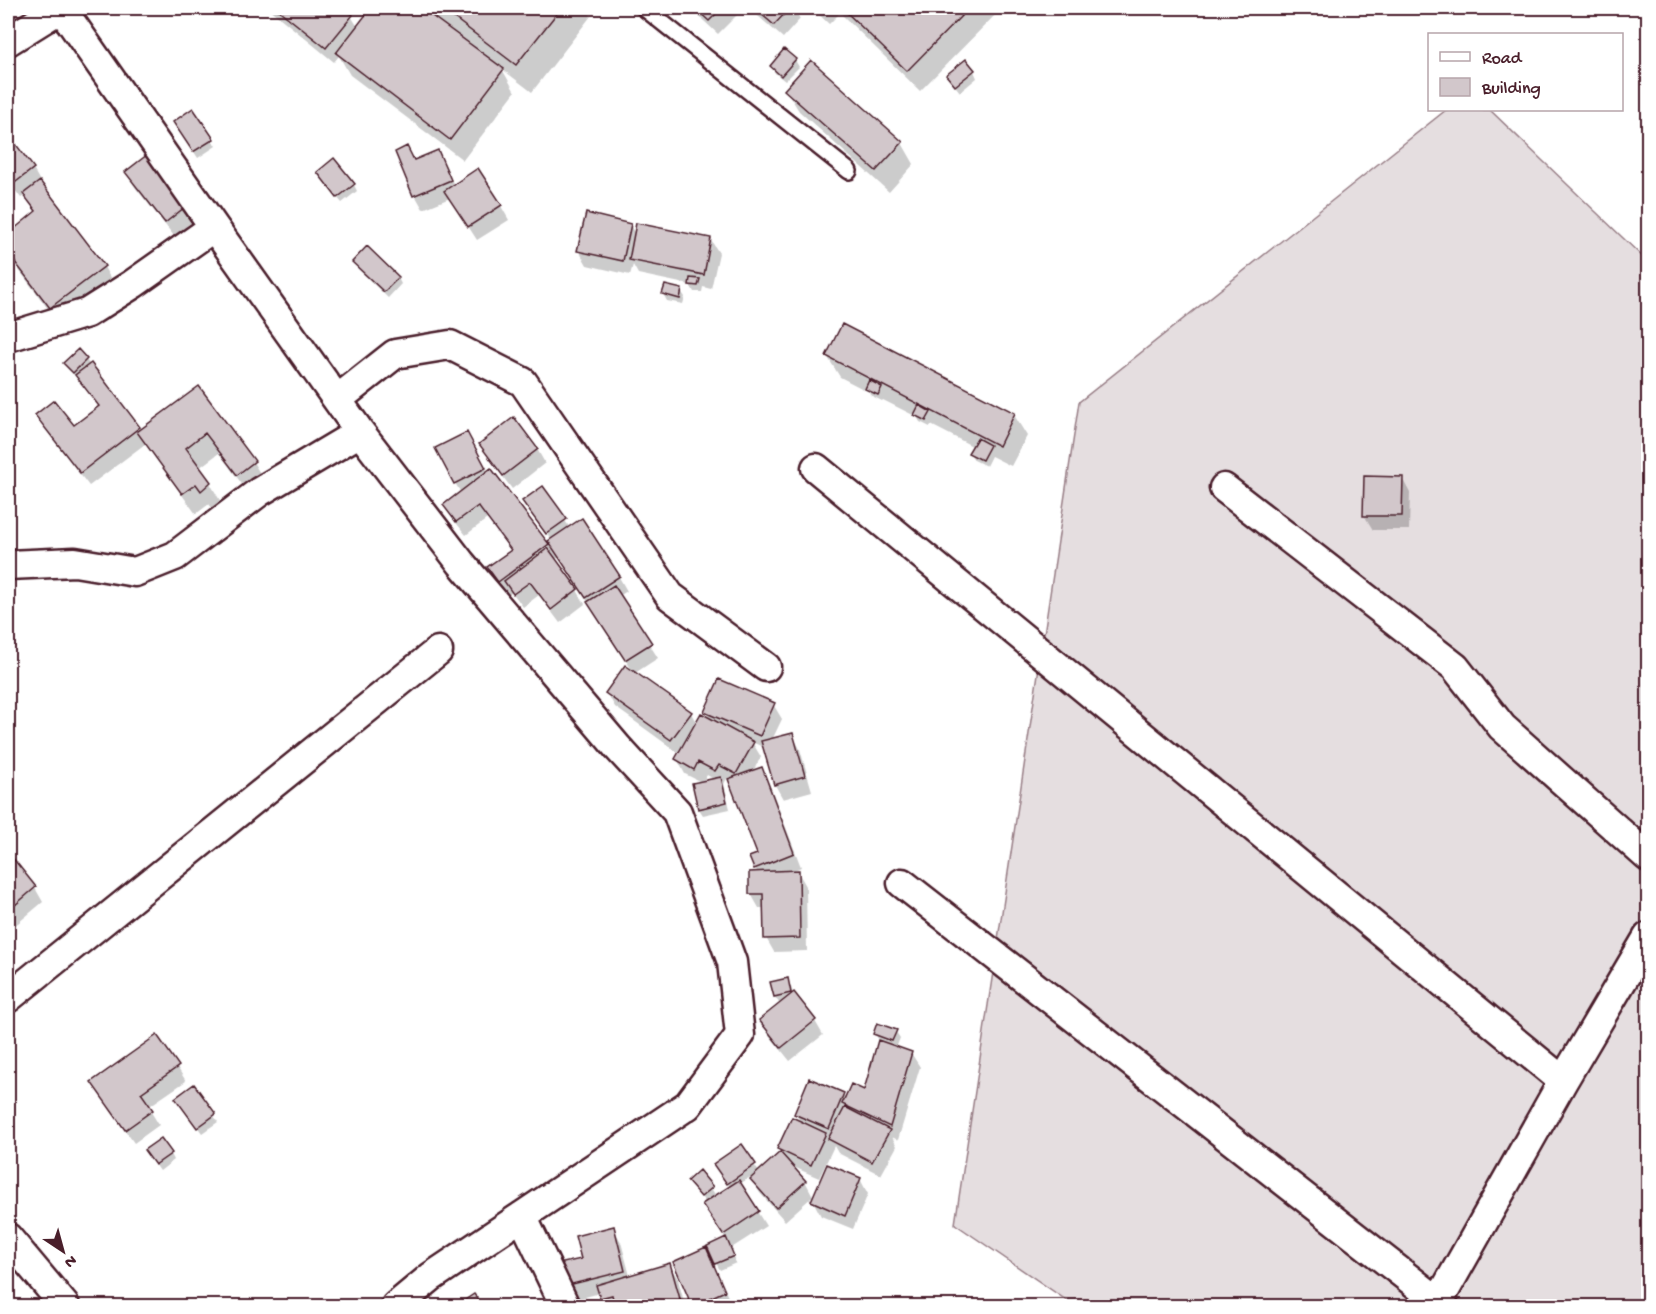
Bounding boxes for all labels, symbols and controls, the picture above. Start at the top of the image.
legend [1428,33,1623,111]
text: Road [1482,49,1523,70]
text: Building [1481,79,1541,100]
north arrow [33,1221,93,1281]
text: N [60,1250,80,1271]

